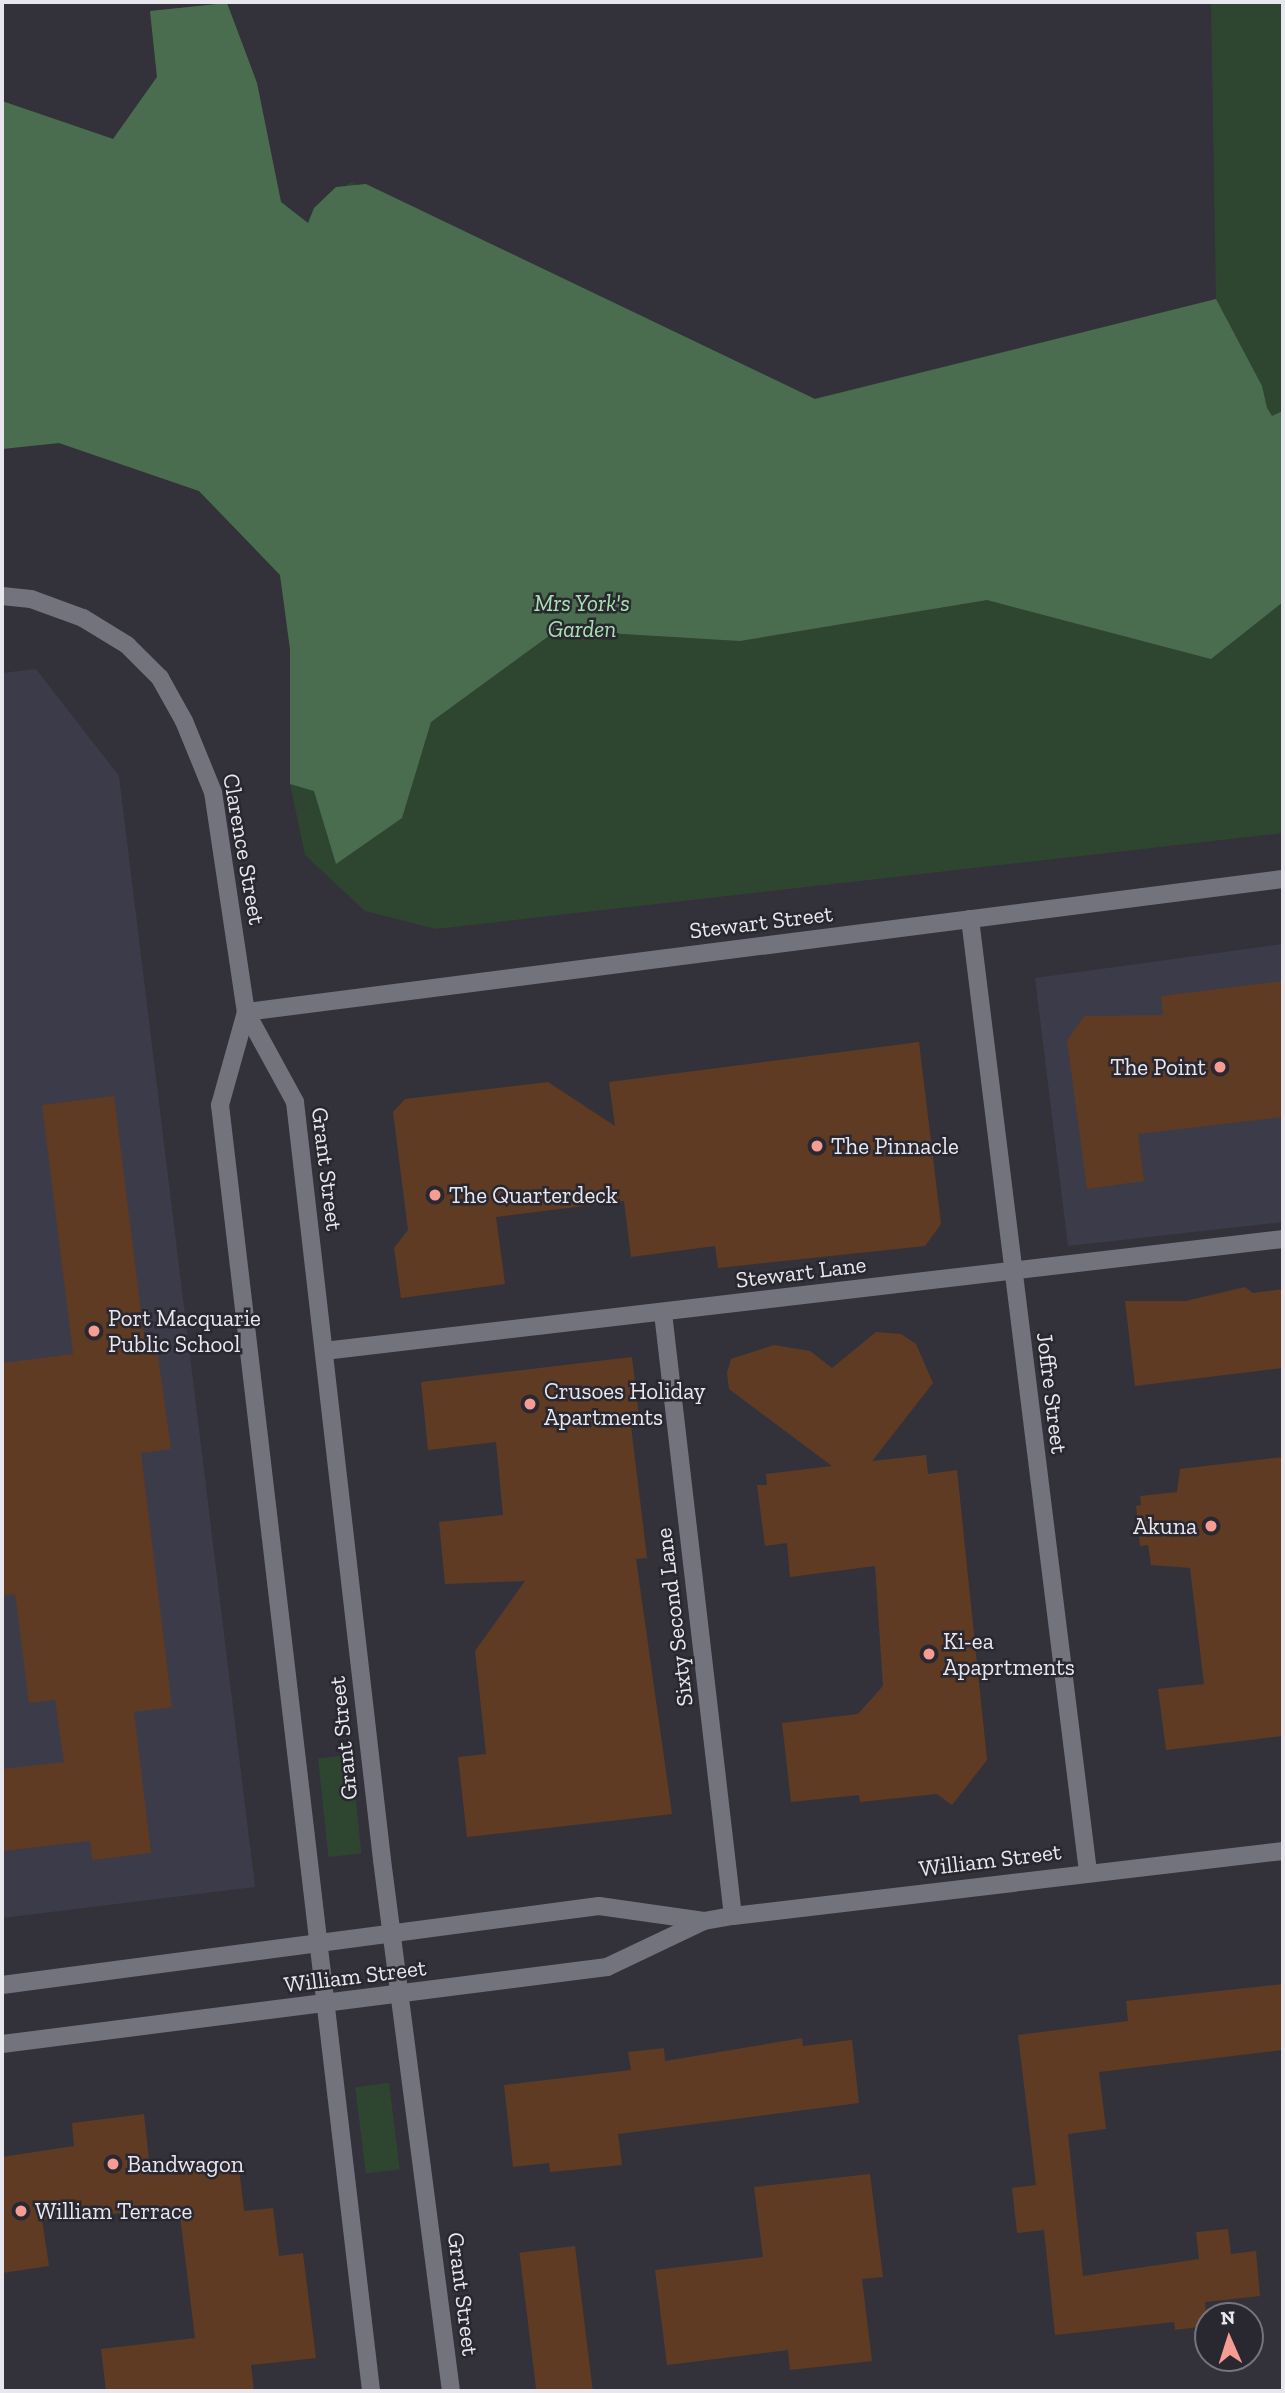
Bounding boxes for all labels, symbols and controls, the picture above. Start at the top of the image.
park label: Mrs York's Garden [534,589,630,643]
street label: Clarence Street [217,771,271,927]
street label: Stewart Street [688,900,834,944]
place label: The Point [1110,1053,1206,1081]
marker: The Point [1212,1059,1228,1075]
street label: Grant Street [306,1106,348,1232]
place label: The Pinnacle [831,1132,959,1160]
marker: The Pinnacle [809,1138,825,1154]
place label: The Quarterdeck [449,1181,618,1209]
marker: The Quarterdeck [427,1187,443,1203]
street label: Stewart Lane [734,1250,868,1294]
place label: Port Macquarie Public School [108,1304,261,1358]
marker: Port Macquarie Public School [86,1323,102,1339]
street label: Joffre Street [1031,1331,1073,1455]
place label: Crusoes Holiday Apartments [544,1377,706,1431]
marker: Crusoes Holiday Apartments [522,1396,538,1412]
place label: Akuna [1133,1512,1197,1540]
marker: Akuna [1203,1518,1219,1534]
street label: Sixty Second Lane [649,1526,699,1708]
place label: Ki-ea Apaprtments [943,1627,1075,1681]
marker: Ki-ea Apaprtments [921,1646,937,1662]
street label: Grant Street [323,1675,363,1801]
street label: William Street [917,1838,1063,1882]
street label: William Street [282,1954,428,1998]
place label: Bandwagon [127,2150,244,2178]
marker: Bandwagon [105,2156,121,2172]
place label: William Terrace [35,2197,193,2225]
marker: William Terrace [13,2203,29,2219]
street label: Grant Street [442,2231,484,2357]
north arrow [1194,2302,1264,2372]
text: N [1220,2306,1236,2329]

